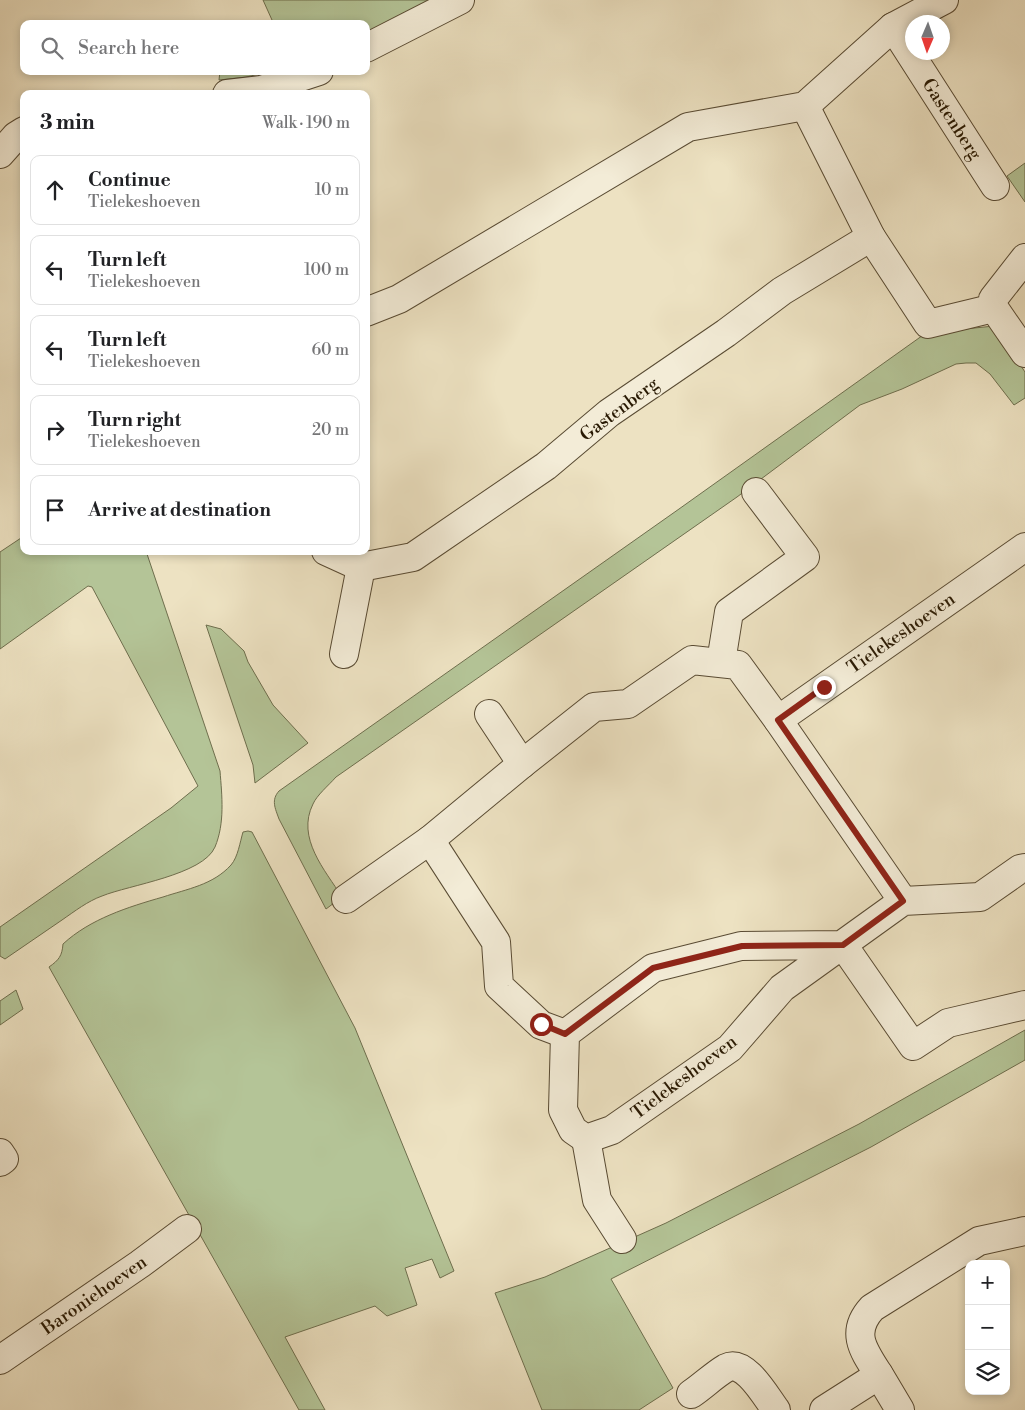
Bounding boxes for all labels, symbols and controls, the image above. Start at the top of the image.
north arrow [905,15,950,60]
search box [20,20,370,75]
icon: search [38,34,66,62]
text: Search here [78,36,179,60]
street label: Gastenberg [917,74,987,165]
text: 3 min [40,110,95,136]
text: Walk · 190 m [262,113,350,133]
text: Continue [88,168,171,192]
icon: ahead [41,176,69,204]
text: 10 m [315,180,349,200]
text: Tielekeshoeven [88,192,201,212]
text: Turn left [88,248,167,272]
icon: left [41,256,69,284]
text: 100 m [304,260,349,280]
text: Tielekeshoeven [88,272,201,292]
text: Turn left [88,328,167,352]
icon: left [41,336,69,364]
text: 60 m [311,340,349,360]
text: Tielekeshoeven [88,352,201,372]
street label: Gastenberg [575,372,664,446]
text: Turn right [88,408,181,432]
icon: right [41,416,69,444]
text: 20 m [312,420,349,440]
text: Tielekeshoeven [88,432,201,452]
icon: arrive [41,496,69,524]
text: Arrive at destination [88,498,271,522]
street label: Tielekeshoeven [843,588,960,679]
route end [813,676,836,699]
route start [530,1013,553,1036]
street label: Tielekeshoeven [627,1030,742,1125]
street label: Baroniehoeven [36,1250,152,1341]
map controls [965,1260,1010,1395]
button: + [965,1260,1010,1305]
button: − [965,1305,1010,1350]
button: layers [965,1350,1010,1395]

